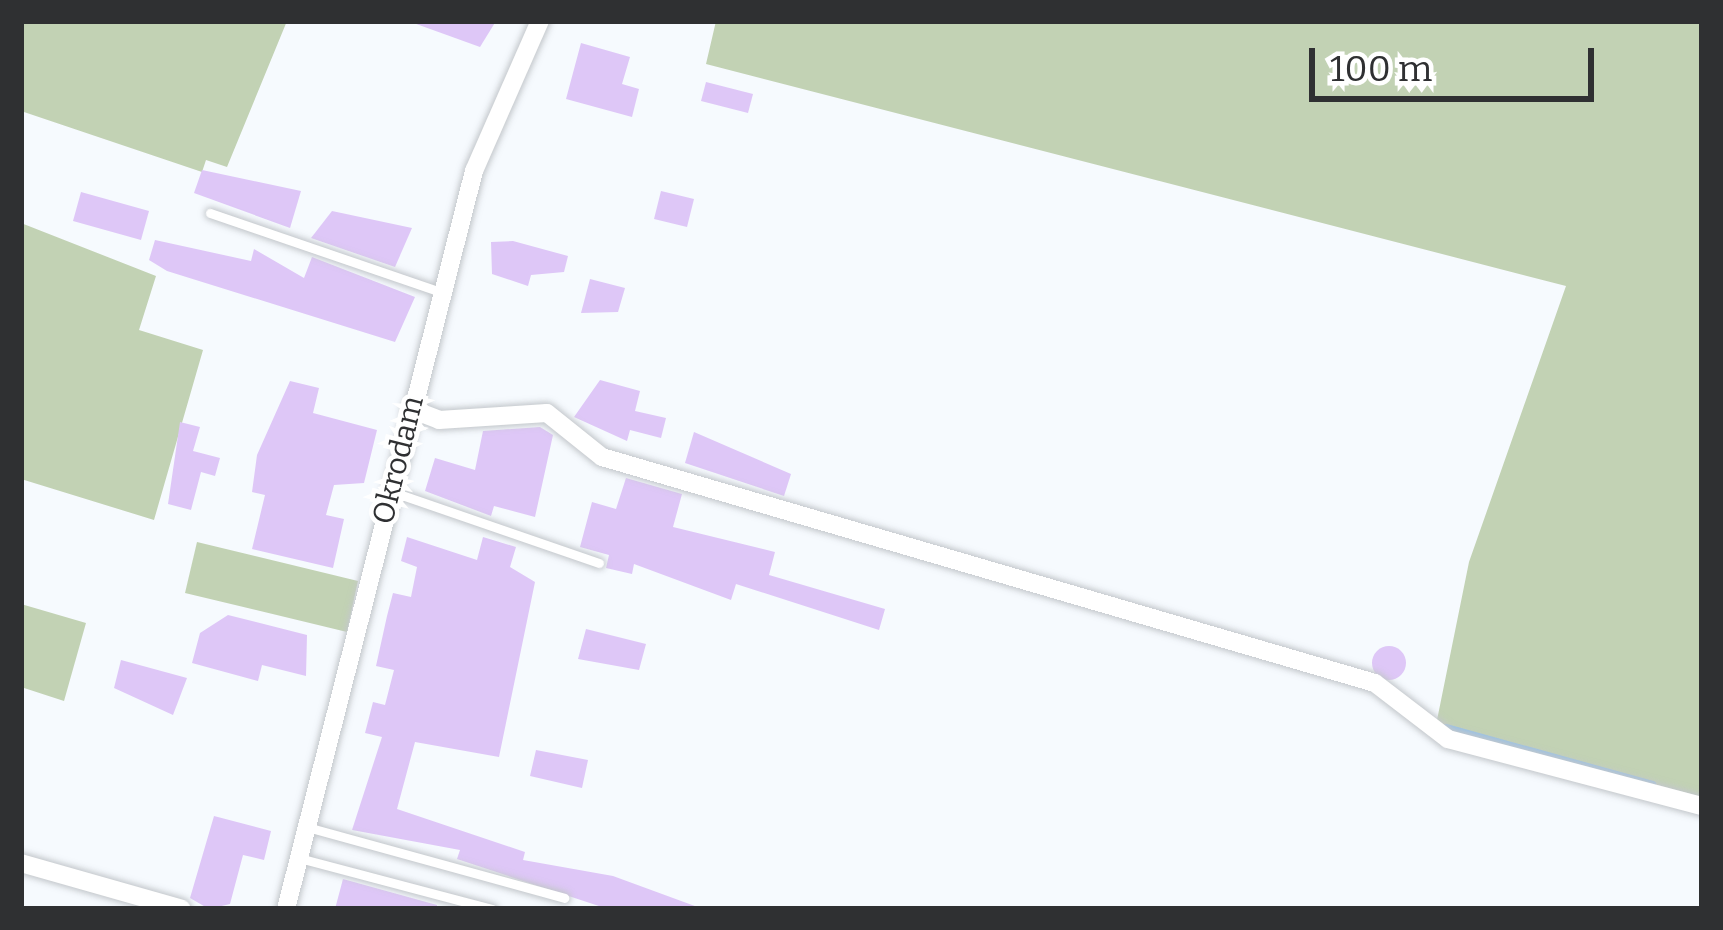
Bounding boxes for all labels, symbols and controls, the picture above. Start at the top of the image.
scale bar [1315,24,1600,98]
text: 100 m [1330,47,1432,91]
street label: Okrodam [365,392,431,528]

